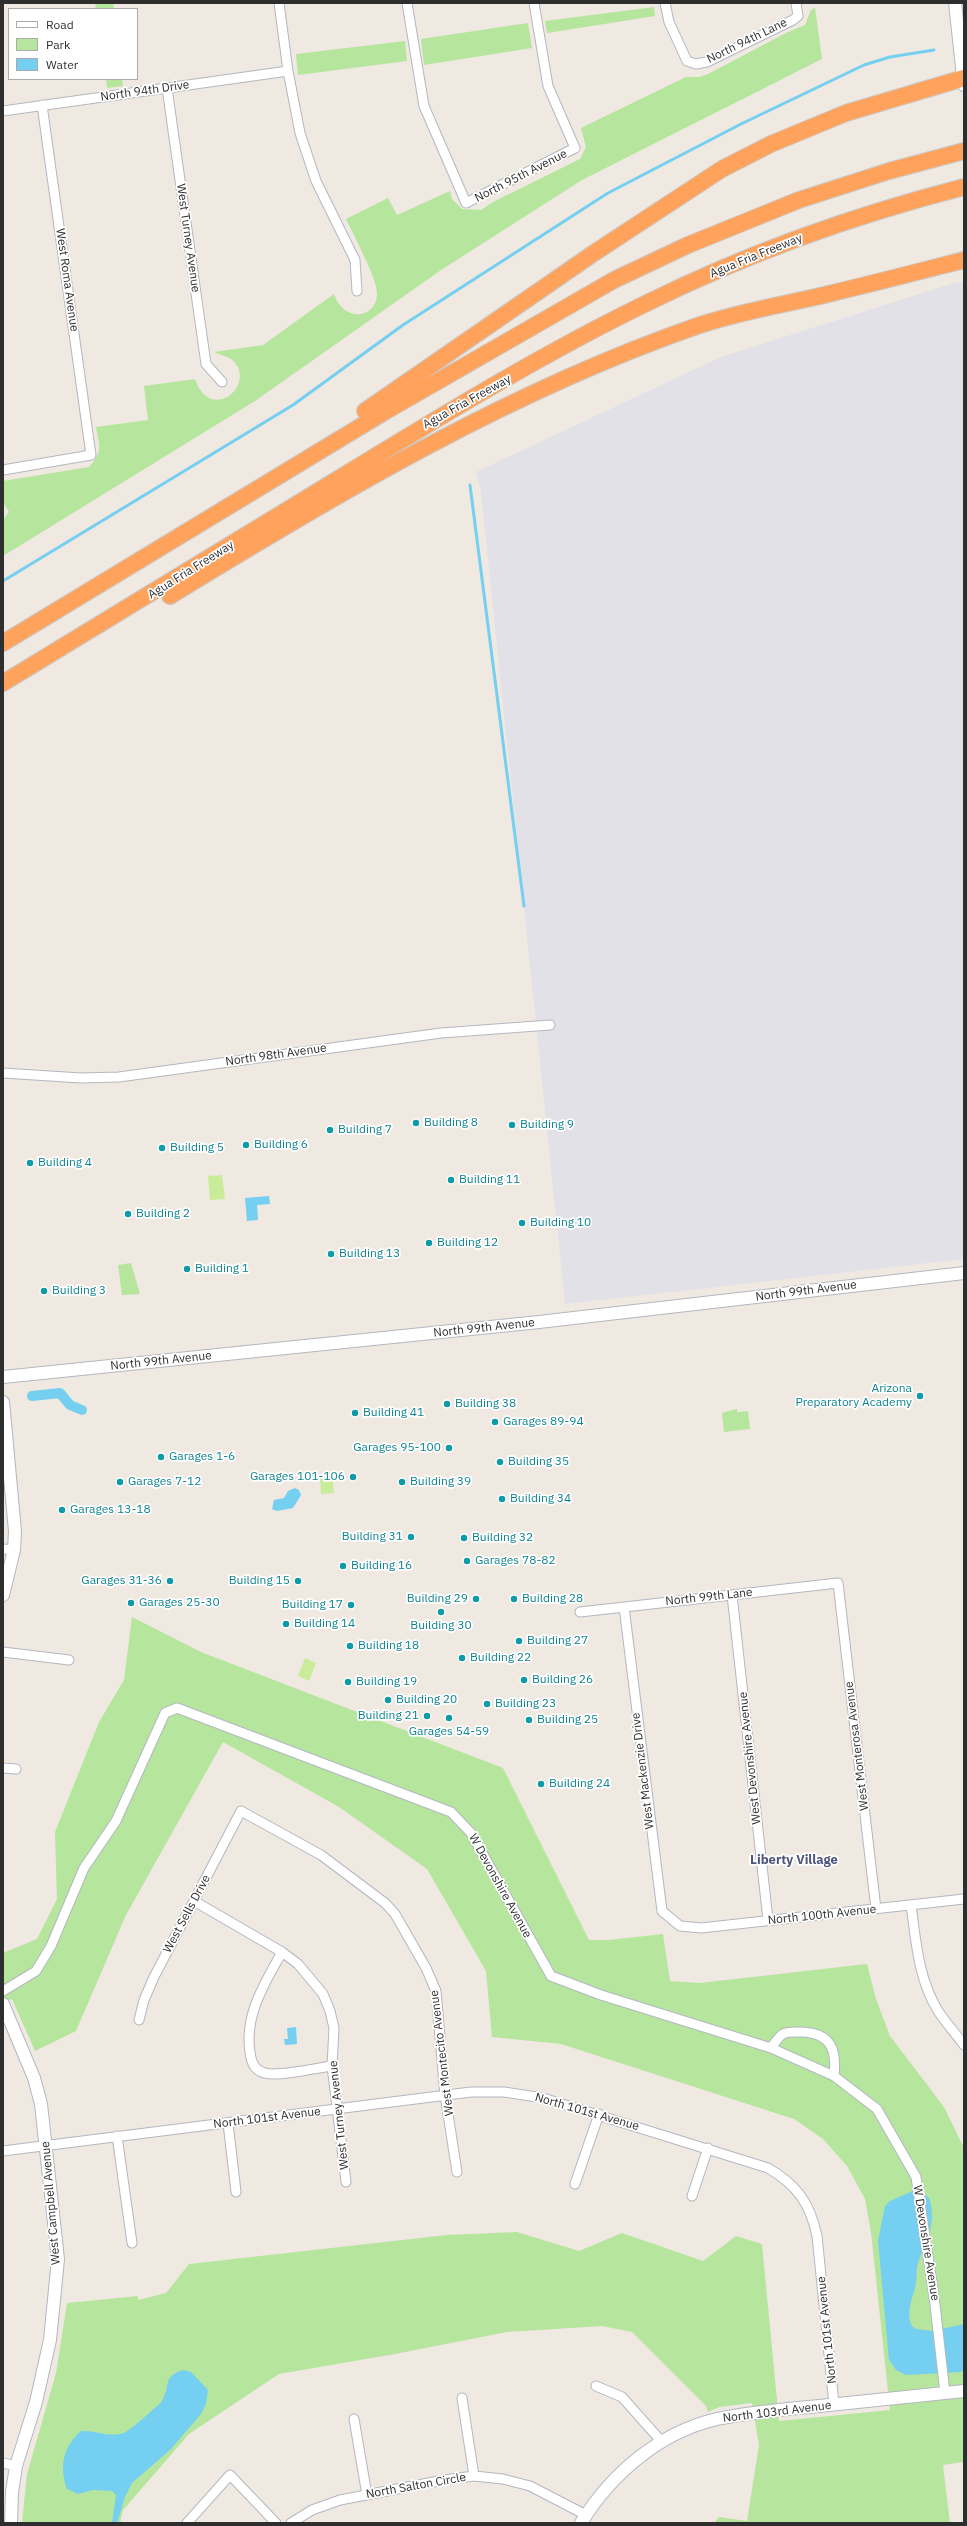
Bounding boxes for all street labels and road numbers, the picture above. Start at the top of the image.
street label: North 94th Lane [704,15,790,67]
street label: North 94th Drive [100,78,190,104]
street label: North 95th Avenue [472,146,570,206]
street label: West Turney Avenue [173,183,203,293]
street label: West Roma Avenue [53,228,81,332]
street label: Agua Fria Freeway [708,231,804,281]
street label: Agua Fria Freeway [420,372,514,432]
street label: Agua Fria Freeway [145,538,237,602]
street label: North 98th Avenue [225,1041,327,1069]
street label: North 99th Avenue [755,1278,857,1304]
street label: North 99th Avenue [433,1316,535,1340]
street label: North 99th Avenue [110,1349,212,1373]
street label: North 99th Lane [665,1585,753,1609]
street label: West Monterosa Avenue [842,1681,872,1811]
street label: West Devonshire Avenue [736,1691,764,1825]
street label: West Mackenzie Drive [629,1712,657,1830]
street label: W Devonshire Avenue [465,1831,535,1941]
street label: West Sells Drive [160,1872,214,1956]
street label: North 100th Avenue [767,1902,877,1928]
street label: West Montecito Avenue [427,1989,457,2117]
street label: West Turney Avenue [326,2060,352,2170]
street label: North 101st Avenue [533,2090,641,2134]
street label: North 101st Avenue [213,2104,321,2132]
street label: West Campbell Avenue [38,2141,64,2265]
street label: W Devonshire Avenue [910,2184,942,2302]
street label: North 101st Avenue [814,2276,840,2384]
street label: North 103rd Avenue [722,2398,832,2426]
street label: North Salton Circle [365,2470,467,2502]

